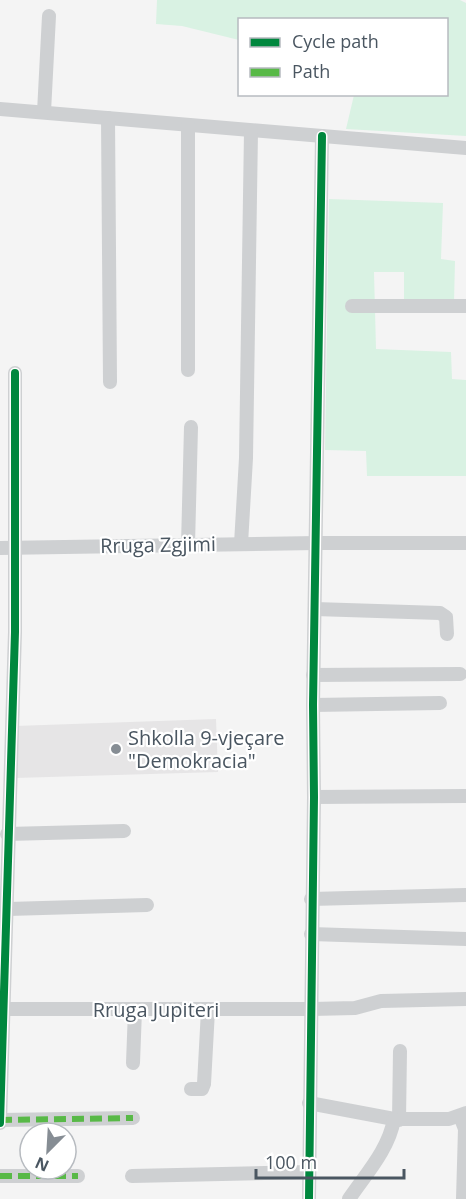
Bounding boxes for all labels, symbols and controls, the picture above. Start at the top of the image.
legend [238,18,448,96]
text: Cycle path [292,29,379,53]
text: Path [292,59,330,83]
street label: Rruga Zgjimi [100,530,216,559]
place label: Shkolla 9-vjeçare "Demokracia" [128,724,284,774]
marker: Shkolla 9-vjeçare "Demokracia" [109,742,123,756]
street label: Rruga Jupiteri [93,996,219,1023]
north arrow [18,1121,78,1181]
scale bar [256,1142,404,1180]
text: 100 m [265,1150,317,1174]
text: N [31,1152,52,1177]

